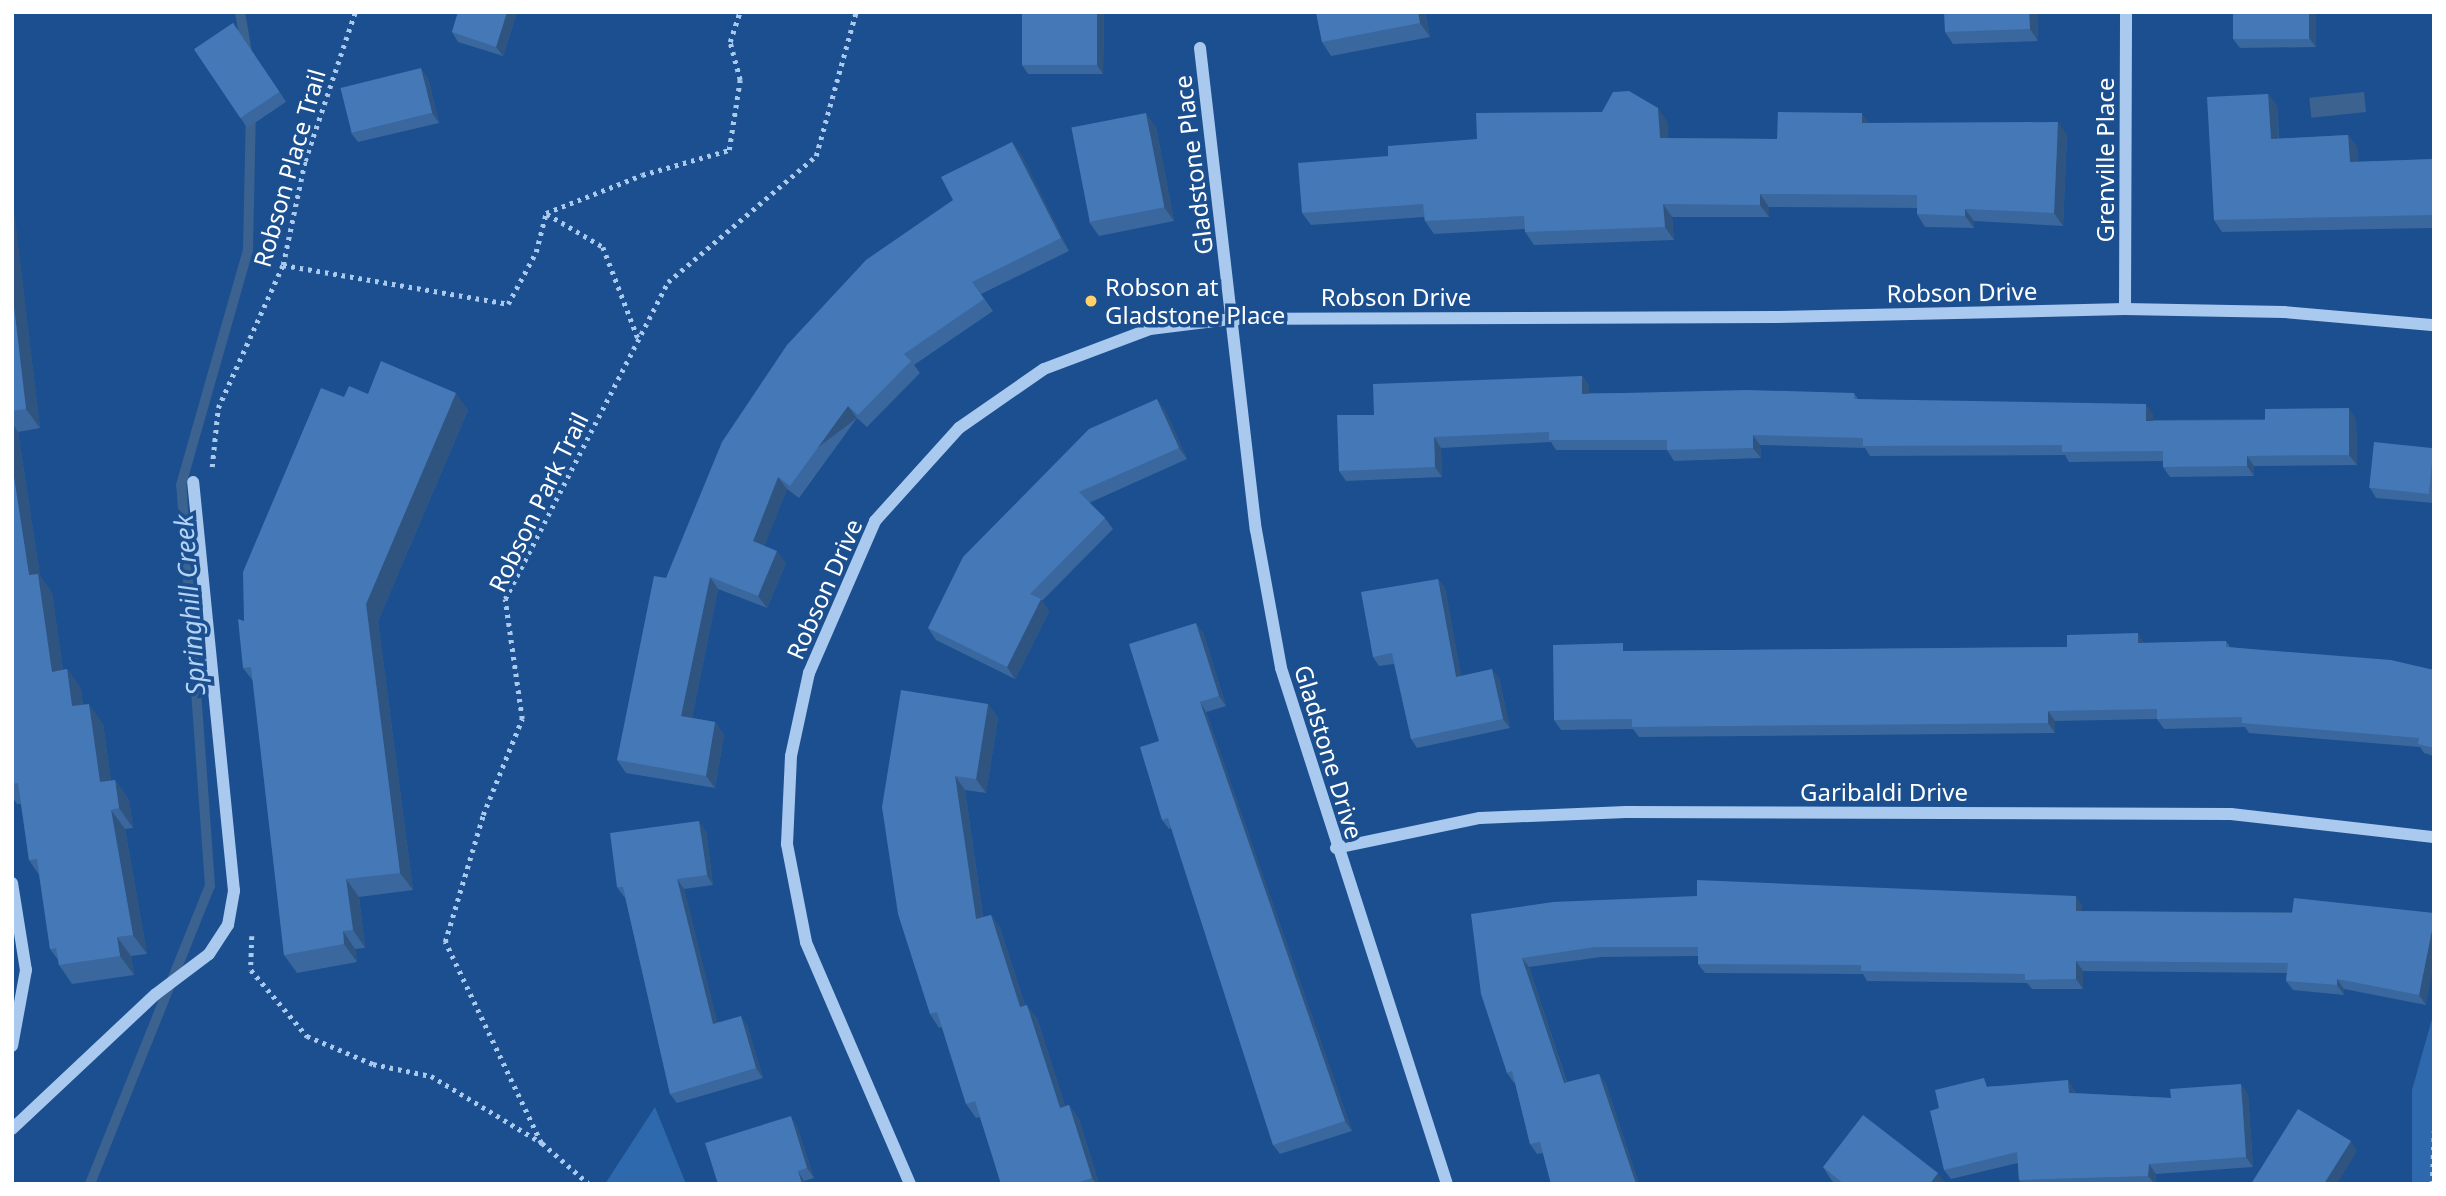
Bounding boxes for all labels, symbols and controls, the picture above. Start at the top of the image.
street label: Robson Place Trail [247,66,331,270]
street label: Gladstone Place [1168,74,1218,256]
street label: Grenville Place [2091,77,2119,243]
place label: Robson at Gladstone Place [1105,273,1285,329]
street label: Robson Drive [1886,276,2038,308]
street label: Robson Drive [1321,283,1471,311]
marker: Robson at Gladstone Place [1083,293,1099,309]
street label: Robson Park Trail [482,408,594,596]
water label: Springhill Creek [168,514,212,696]
street label: Robson Drive [780,514,868,664]
street label: Gladstone Drive [1289,661,1369,843]
street label: Garibaldi Drive [1800,778,1968,806]

